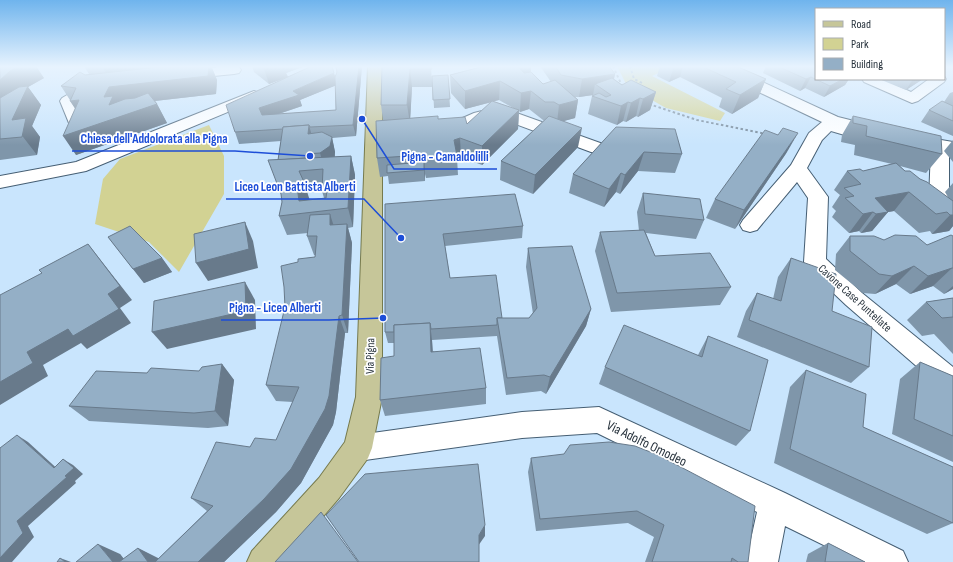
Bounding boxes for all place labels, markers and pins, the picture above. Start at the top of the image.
callout: Chiesa dell'Addolorata alla Pigna [72,126,235,151]
callout: Pigna - Camaldolilli [394,144,497,169]
callout: Liceo Leon Battista Alberti [226,174,364,199]
callout: Pigna - Liceo Alberti [221,295,329,320]

